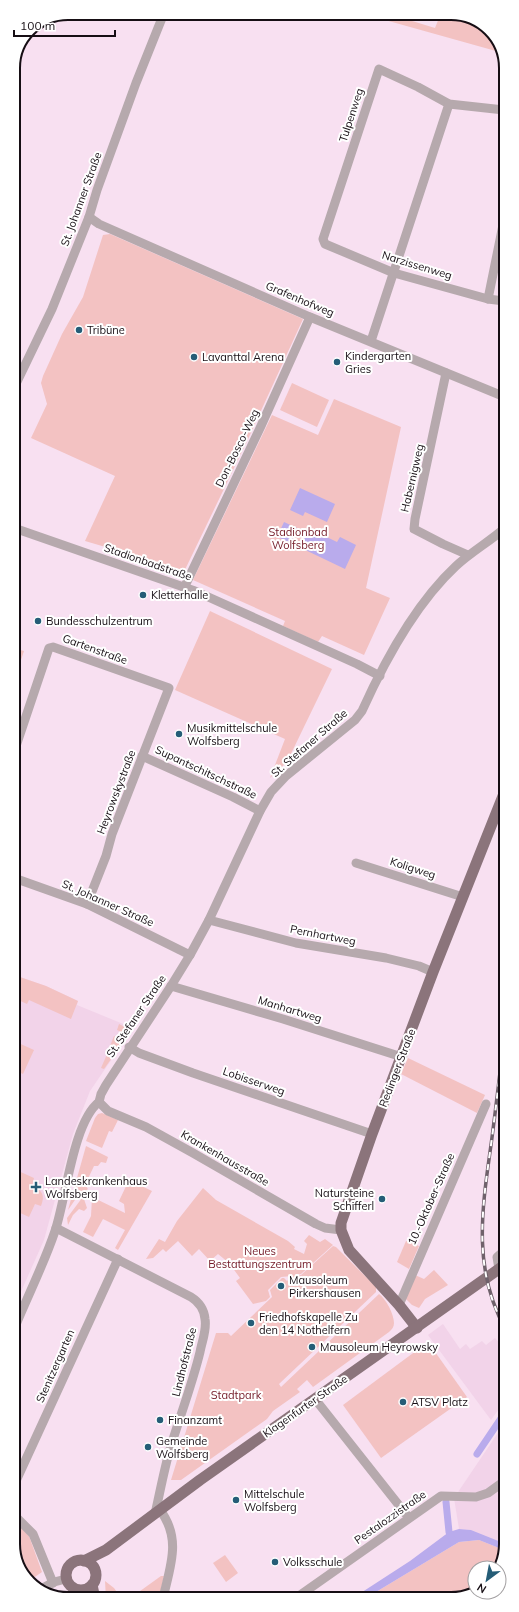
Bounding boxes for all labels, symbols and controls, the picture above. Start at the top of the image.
scale bar [14,12,115,38]
text: 100 m [20,18,55,33]
street label: Tulpenweg [336,86,366,144]
street label: St. Johanner Straße [57,150,105,248]
street label: Narzissenweg [380,248,454,282]
street label: Grafenhofweg [264,278,336,320]
place label: Tribüne [87,323,125,337]
marker: Tribüne [74,325,84,335]
place label: Kindergarten Gries [345,349,411,376]
place label: Lavanttal Arena [202,350,284,364]
marker: Lavanttal Arena [189,352,199,362]
marker: Kindergarten Gries [332,357,342,367]
street label: Don-Bosco-Weg [212,407,262,489]
street label: Habernigweg [397,443,427,513]
park label: Stadionbad Wolfsberg [268,525,328,552]
street label: Stadionbadstraße [102,540,194,584]
place label: Kletterhalle [151,588,208,602]
marker: Kletterhalle [138,590,148,600]
place label: Bundesschulzentrum [46,614,153,628]
marker: Bundesschulzentrum [33,616,43,626]
street label: Gartenstraße [61,631,129,667]
street label: St. Stefaner Straße [268,706,350,780]
place label: Musikmittelschule Wolfsberg [187,721,277,748]
marker: Musikmittelschule Wolfsberg [174,729,184,739]
street label: Supantschitschstraße [153,742,259,802]
street label: Heyrowskystraße [93,748,139,836]
street label: Koligweg [388,854,438,882]
street label: St. Johanner Straße [60,876,156,930]
street label: Pernhartweg [289,922,357,948]
street label: St. Stefaner Straße [103,972,169,1060]
street label: Manhartweg [256,993,324,1025]
street label: Redinger Straße [376,1027,418,1109]
street label: Lobisserweg [221,1064,287,1098]
street label: Krankenhausstraße [178,1127,272,1189]
street label: 10.-Oktober-Straße [404,1151,458,1247]
place label: Landeskrankenhaus Wolfsberg [45,1174,148,1201]
marker: Landeskrankenhaus Wolfsberg [30,1181,42,1193]
place label: Natursteine Schifferl [315,1186,374,1213]
marker: Natursteine Schifferl [377,1194,387,1204]
park label: Neues Bestattungszentrum [208,1244,312,1271]
place label: Mausoleum Pirkershausen [289,1273,361,1300]
marker: Mausoleum Pirkershausen [276,1281,286,1291]
place label: Friedhofskapelle Zu den 14 Nothelfern [259,1310,358,1337]
marker: Friedhofskapelle Zu den 14 Nothelfern [246,1318,256,1328]
street label: Lindhofstraße [169,1326,199,1398]
street label: Stenitzergarten [33,1327,77,1405]
place label: Mausoleum Heyrowsky [320,1340,438,1354]
marker: Mausoleum Heyrowsky [307,1342,317,1352]
street label: Klagenfurter Straße [260,1371,350,1441]
park label: Stadtpark [211,1388,262,1402]
place label: ATSV Platz [411,1395,468,1409]
marker: ATSV Platz [398,1397,408,1407]
place label: Finanzamt [168,1413,222,1427]
marker: Finanzamt [155,1415,165,1425]
place label: Gemeinde Wolfsberg [156,1434,209,1461]
marker: Gemeinde Wolfsberg [143,1442,153,1452]
place label: Mittelschule Wolfsberg [244,1487,304,1514]
street label: Pestalozzistraße [351,1487,429,1547]
marker: Mittelschule Wolfsberg [231,1495,241,1505]
place label: Volksschule [283,1555,342,1569]
marker: Volksschule [270,1557,280,1567]
north arrow [467,1560,507,1600]
text: N [474,1580,489,1597]

